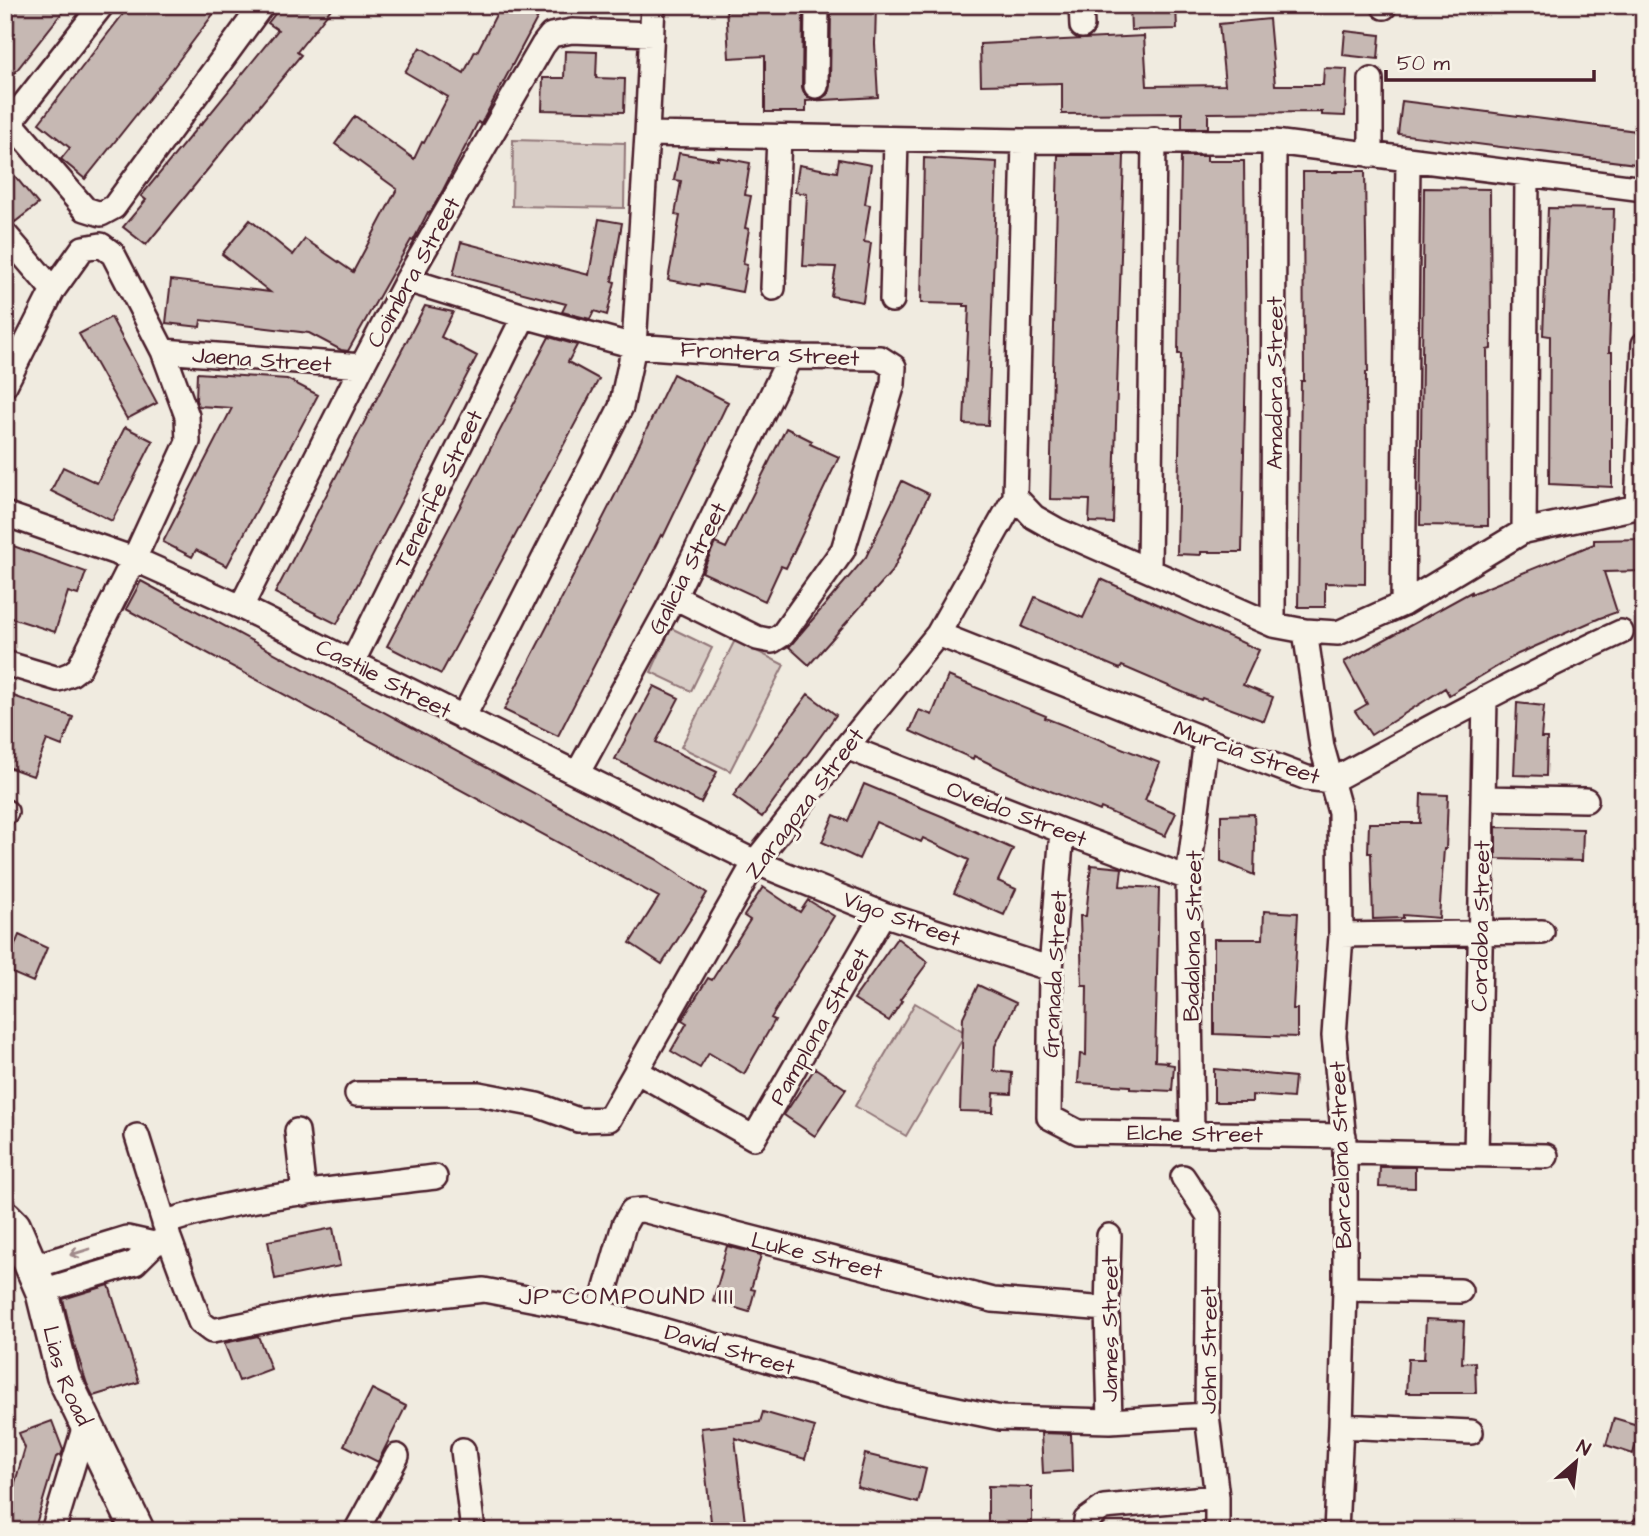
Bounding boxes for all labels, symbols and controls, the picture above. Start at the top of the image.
scale bar [1386,38,1595,82]
text: 50 m [1397,49,1451,78]
street label: Coimbra Street [359,191,469,354]
street label: Amadora Street [1259,295,1291,470]
street label: Frontera Street [680,333,861,375]
street label: Jaena Street [191,339,333,381]
street label: Tenerife Street [387,404,492,574]
street label: Galicia Street [641,496,735,640]
street label: Castile Street [310,631,458,727]
street label: Murcia Street [1169,713,1325,793]
street label: Zaragoza Street [737,721,874,887]
street label: Oveido Street [942,772,1092,856]
street label: Cordoba Street [1464,839,1499,1012]
street label: Badalona Street [1176,849,1211,1022]
street label: Vigo Street [838,883,966,956]
street label: Granada Street [1035,889,1075,1058]
street label: Pamplona Street [762,941,878,1111]
street label: Barcelona Street [1322,1060,1360,1249]
street label: Elche Street [1127,1117,1264,1151]
street label: Luke Street [748,1224,886,1288]
one-way arrow [69,1247,91,1260]
street label: James Street [1094,1255,1126,1402]
district label: JP COMPOUND III [519,1280,735,1314]
street label: John Street [1193,1285,1225,1414]
street label: David Street [661,1316,799,1384]
street label: Lias Road [34,1322,100,1432]
north arrow [1540,1428,1610,1498]
text: N [1572,1434,1595,1463]

